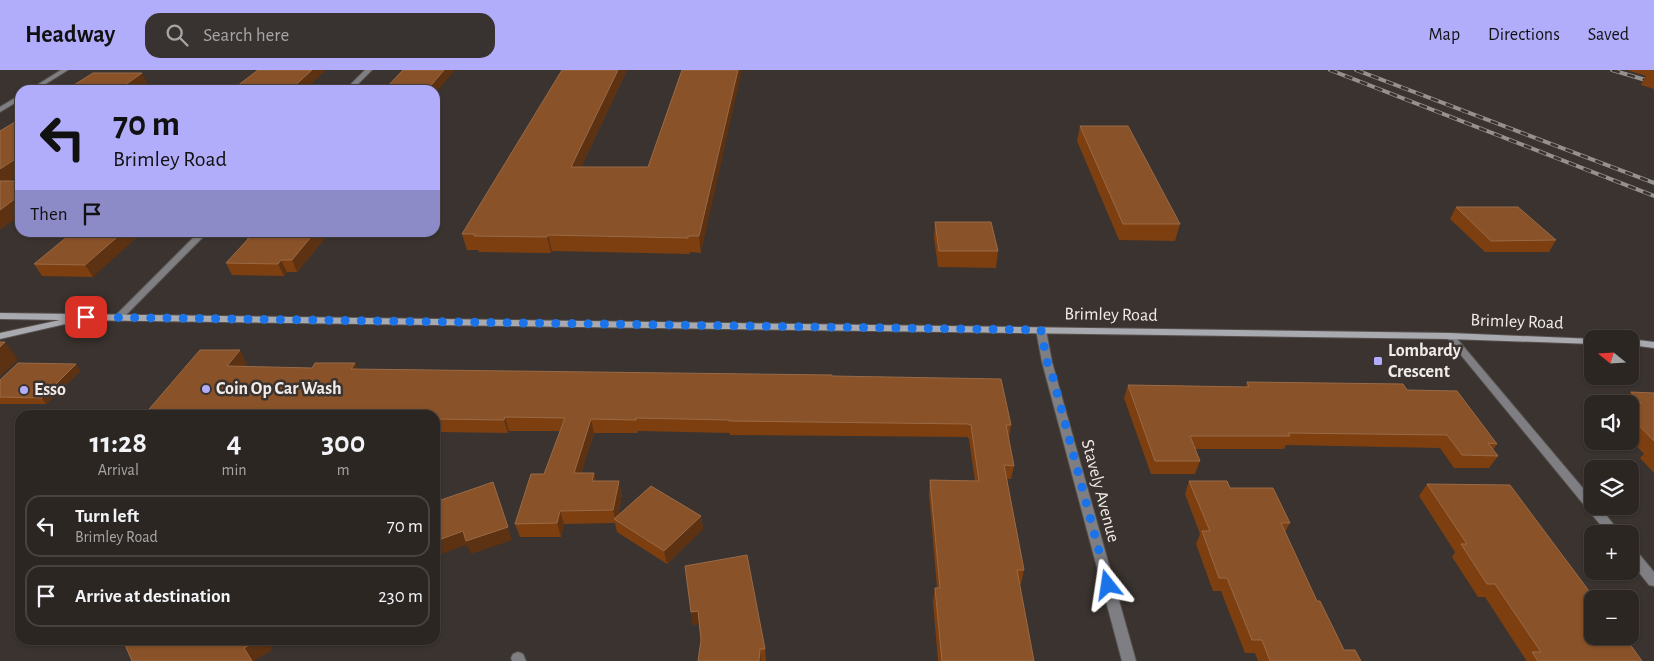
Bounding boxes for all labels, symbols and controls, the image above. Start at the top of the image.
search box [145,13,495,58]
icon: search [163,21,191,49]
text: Headway [25,23,115,47]
text: Search here [203,26,289,45]
text: Map [1429,26,1460,44]
text: Directions [1488,26,1560,44]
text: Saved [1588,26,1629,44]
icon: left [30,105,95,170]
text: 70 m [113,107,180,142]
text: Brimley Road [113,148,227,170]
icon: arrive [78,200,106,228]
text: Then [30,205,68,224]
pin [65,296,107,338]
icon: arrive [72,303,100,331]
street label: Brimley Road [1064,305,1158,325]
street label: Brimley Road [1470,311,1564,333]
north arrow [1584,330,1639,385]
map controls [1584,330,1639,645]
place label: Lombardy Crescent [1388,342,1462,381]
marker: Lombardy Crescent [1372,355,1384,367]
place label: Coin Op Car Wash [216,380,342,398]
place label: Esso [34,381,66,399]
marker: Coin Op Car Wash [200,383,212,395]
marker: Esso [18,384,30,396]
button: sound [1584,395,1639,450]
text: 11:28 [90,428,147,458]
text: 4 [227,428,242,458]
text: 300 [321,428,365,458]
street label: Stavely Avenue [1078,438,1122,544]
button: layers [1584,460,1639,515]
text: Arrival [98,462,139,478]
text: min [222,462,247,478]
text: m [337,462,350,478]
text: Turn left [75,507,139,526]
icon: left [32,512,60,540]
text: 70 m [387,517,423,536]
button: + [1584,525,1639,580]
text: Brimley Road [75,529,158,545]
position arrow [1081,558,1133,610]
icon: arrive [32,582,60,610]
text: Arrive at destination [75,587,231,606]
text: 230 m [378,587,423,606]
button: − [1584,590,1639,645]

